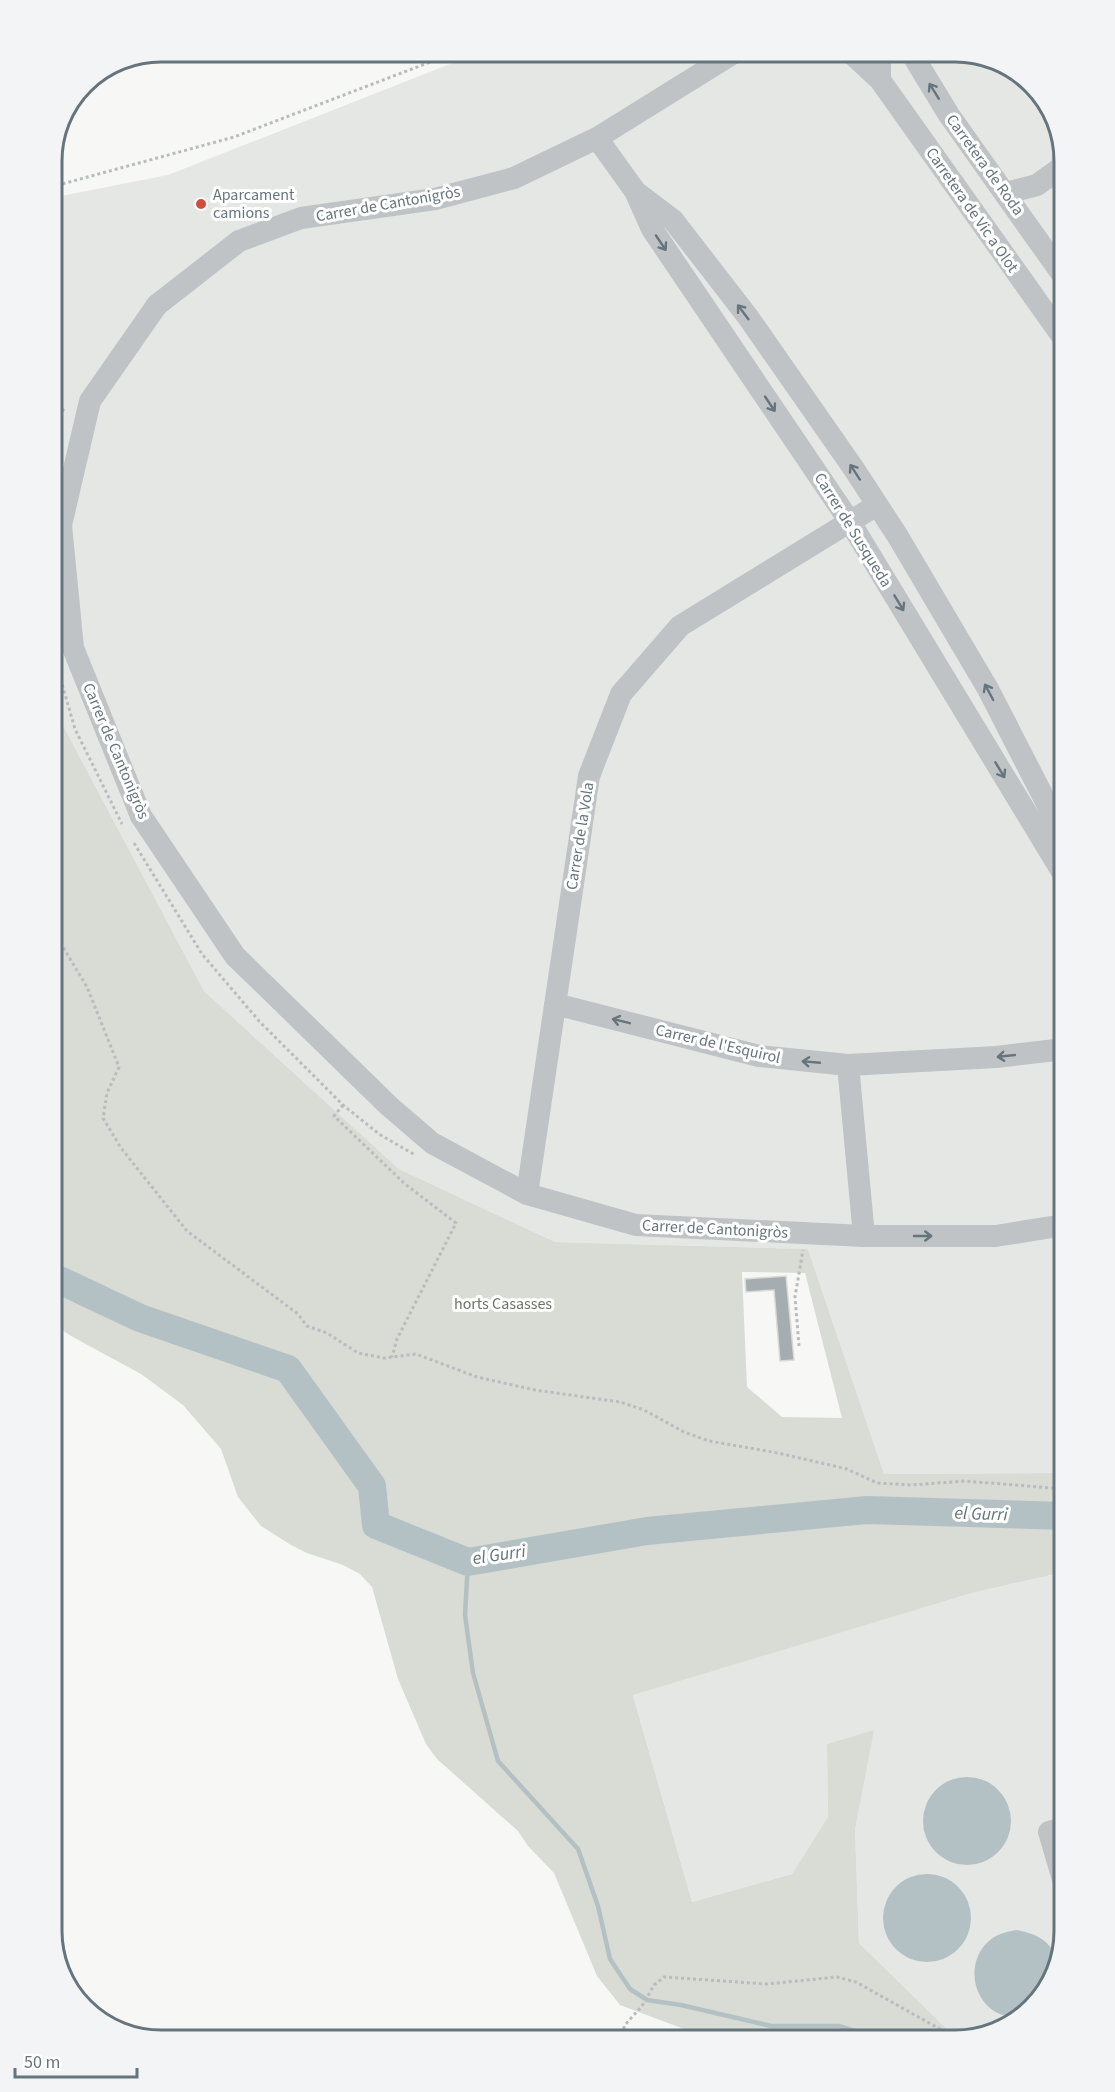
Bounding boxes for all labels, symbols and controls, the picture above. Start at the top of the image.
one-way arrow [928,83,940,100]
street label: Carretera de Roda [941,110,1029,220]
street label: Carretera de Vic a Olot [921,143,1024,277]
street label: Carrer de Cantonigròs [314,180,462,228]
place label: Aparcament camions [213,184,295,224]
marker: Aparcament camions [194,197,208,211]
one-way arrow [655,234,667,251]
one-way arrow [737,304,750,320]
one-way arrow [764,396,777,413]
one-way arrow [849,463,862,480]
street label: Carrer de Susqueda [809,469,897,591]
one-way arrow [894,594,906,611]
street label: Carrer de Cantonigròs [77,679,155,823]
one-way arrow [983,684,995,701]
one-way arrow [994,761,1006,778]
street label: Carrer de la Vola [561,780,599,892]
one-way arrow [612,1015,631,1027]
street label: Carrer de l'Esquirol [653,1019,783,1069]
one-way arrow [996,1051,1016,1062]
one-way arrow [802,1056,822,1067]
street label: Carrer de Cantonigròs [641,1214,789,1244]
one-way arrow [912,1230,932,1242]
park label: horts Casasses [454,1293,552,1315]
water label: el Gurri [954,1501,1009,1527]
water label: el Gurri [471,1539,528,1571]
scale bar [15,2041,136,2079]
text: 50 m [24,2050,60,2075]

